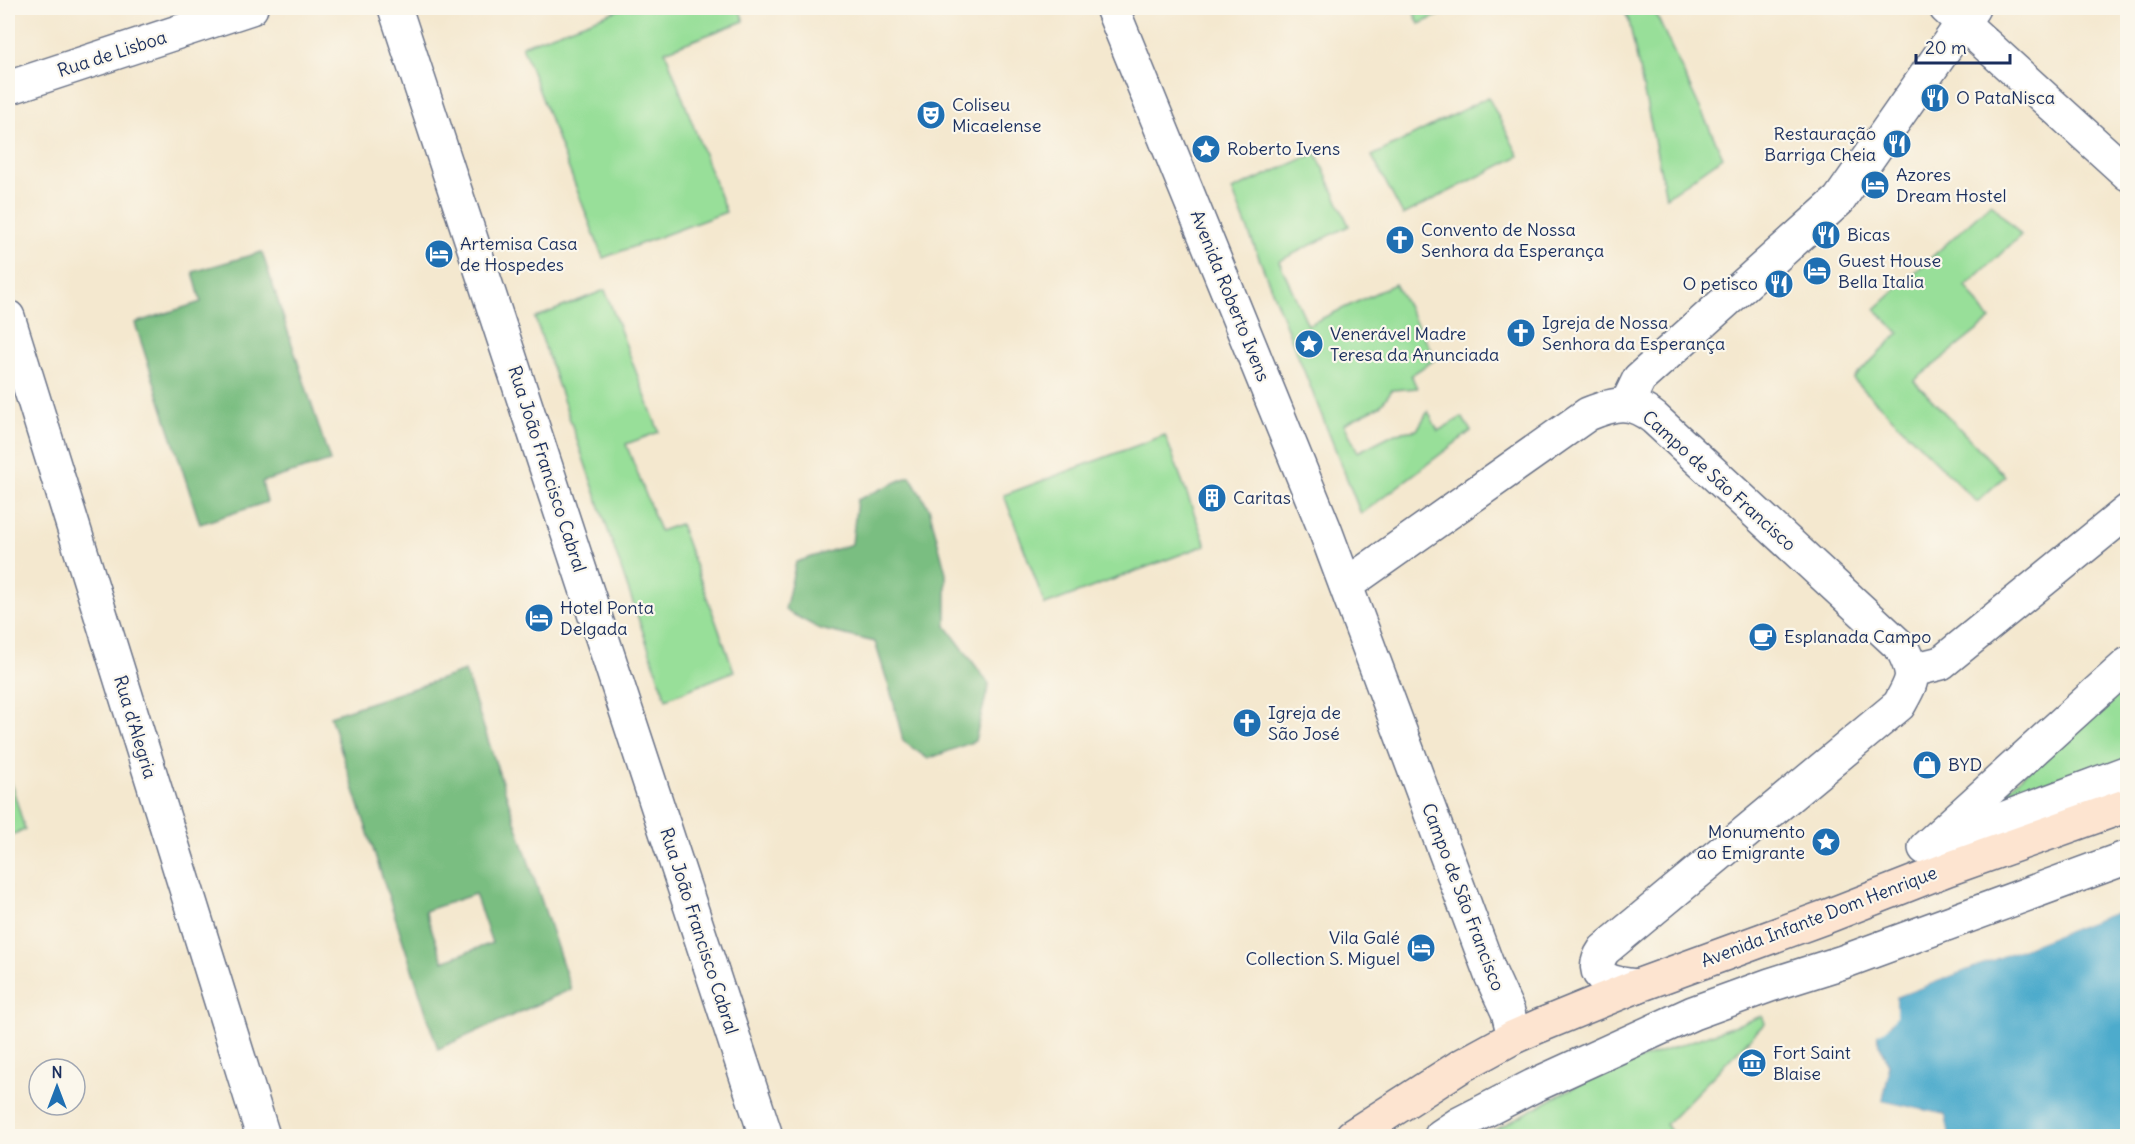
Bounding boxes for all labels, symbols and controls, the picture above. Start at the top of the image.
street label: Rua de Lisboa [54,25,169,82]
scale bar [1916,27,2010,65]
text: 20 m [1925,36,1967,59]
restaurant icon: O PataNisca [1919,82,1951,114]
place label: O PataNisca [1956,86,2055,109]
place label: Coliseu Micaelense [952,93,1042,137]
theatre icon: Coliseu Micaelense [915,99,947,131]
place label: Restauração Barriga Cheia [1764,122,1876,166]
restaurant icon: Restauração Barriga Cheia [1881,128,1913,160]
place icon: Roberto Ivens [1190,133,1222,165]
place label: Roberto Ivens [1227,137,1340,160]
place label: Azores Dream Hostel [1896,163,2006,207]
hotel icon: Azores Dream Hostel [1859,169,1891,201]
street label: Avenida Roberto Ivens [1186,207,1275,385]
place label: Convento de Nossa Senhora da Esperança [1421,218,1604,262]
restaurant icon: Bicas [1810,219,1842,251]
place label: Bicas [1847,223,1890,246]
church icon: Convento de Nossa Senhora da Esperança [1384,224,1416,256]
place label: Artemisa Casa de Hospedes [460,232,578,276]
hotel icon: Artemisa Casa de Hospedes [423,238,455,270]
place label: Guest House Bella Italia [1838,249,1941,293]
hotel icon: Guest House Bella Italia [1801,255,1833,287]
restaurant icon: O petisco [1763,268,1795,300]
place label: O petisco [1682,272,1758,295]
place label: Igreja de Nossa Senhora da Esperança [1542,311,1725,355]
church icon: Igreja de Nossa Senhora da Esperança [1505,317,1537,349]
place label: Venerável Madre Teresa da Anunciada [1330,322,1499,366]
place icon: Venerável Madre Teresa da Anunciada [1293,328,1325,360]
street label: Rua João Francisco Cabral [503,363,592,575]
street label: Campo de São Francisco [1638,405,1801,556]
building icon: Caritas [1196,482,1228,514]
place label: Caritas [1233,486,1291,509]
place label: Hotel Ponta Delgada [560,596,654,640]
hotel icon: Hotel Ponta Delgada [523,602,555,634]
cafe icon: Esplanada Campo [1747,621,1779,653]
place label: Esplanada Campo [1784,625,1931,648]
street label: Rua d'Alegria [109,672,162,781]
place label: Igreja de São José [1268,701,1341,745]
church icon: Igreja de São José [1231,707,1263,739]
shop icon: BYD [1911,749,1943,781]
place label: BYD [1948,753,1982,776]
street label: Campo de São Francisco [1417,800,1510,994]
place label: Monumento ao Emigrante [1697,820,1805,864]
street label: Rua João Francisco Cabral [655,825,744,1037]
place icon: Monumento ao Emigrante [1810,826,1842,858]
street label: Avenida Infante Dom Henrique [1698,861,1940,972]
place label: Vila Galé Collection S. Miguel [1246,926,1400,970]
hotel icon: Vila Galé Collection S. Miguel [1405,932,1437,964]
place label: Fort Saint Blaise [1773,1041,1851,1085]
museum icon: Fort Saint Blaise [1736,1047,1768,1079]
north arrow [27,1057,87,1117]
text: N [51,1062,63,1082]

